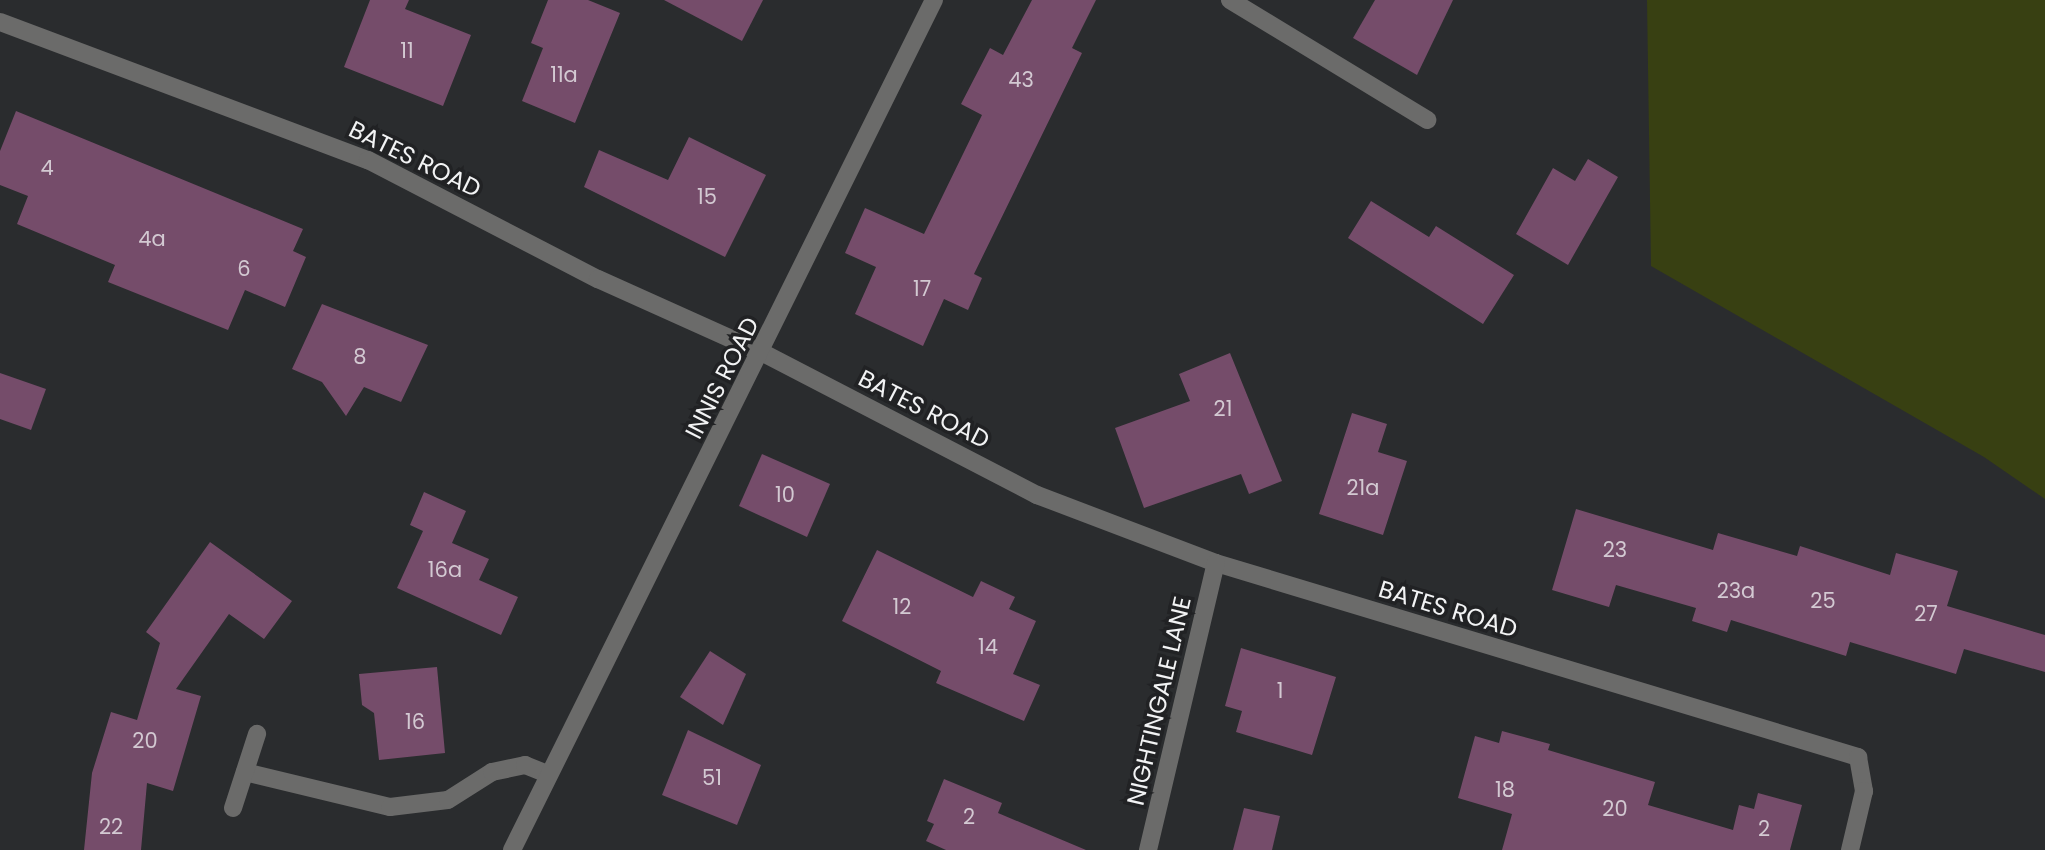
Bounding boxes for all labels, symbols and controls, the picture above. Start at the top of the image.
house number: 11 [400,38,414,64]
house number: 11a [550,62,578,88]
house number: 43 [1008,67,1034,93]
street label: BATES ROAD [344,115,486,203]
house number: 4 [40,155,54,181]
house number: 15 [697,184,717,210]
house number: 4a [138,226,166,252]
house number: 6 [237,256,251,282]
house number: 17 [913,276,931,302]
street label: INNIS ROAD [679,312,765,444]
house number: 8 [353,344,367,370]
street label: BATES ROAD [854,364,994,454]
house number: 21 [1214,396,1232,422]
house number: 21a [1347,475,1379,501]
house number: 10 [775,482,795,508]
house number: 23 [1603,537,1627,563]
house number: 16a [428,557,462,583]
street label: BATES ROAD [1375,574,1521,644]
house number: 23a [1717,578,1755,604]
house number: 25 [1810,588,1836,614]
house number: 12 [893,594,911,620]
street label: NIGHTINGALE LANE [1121,594,1197,808]
house number: 27 [1914,601,1938,627]
house number: 14 [978,634,998,660]
house number: 1 [1277,678,1283,704]
house number: 16 [405,709,425,735]
house number: 20 [132,728,158,754]
house number: 51 [702,765,722,791]
house number: 18 [1495,777,1515,803]
house number: 20 [1602,796,1628,822]
house number: 2 [963,804,975,830]
house number: 22 [99,814,123,840]
house number: 2 [1758,816,1770,842]

